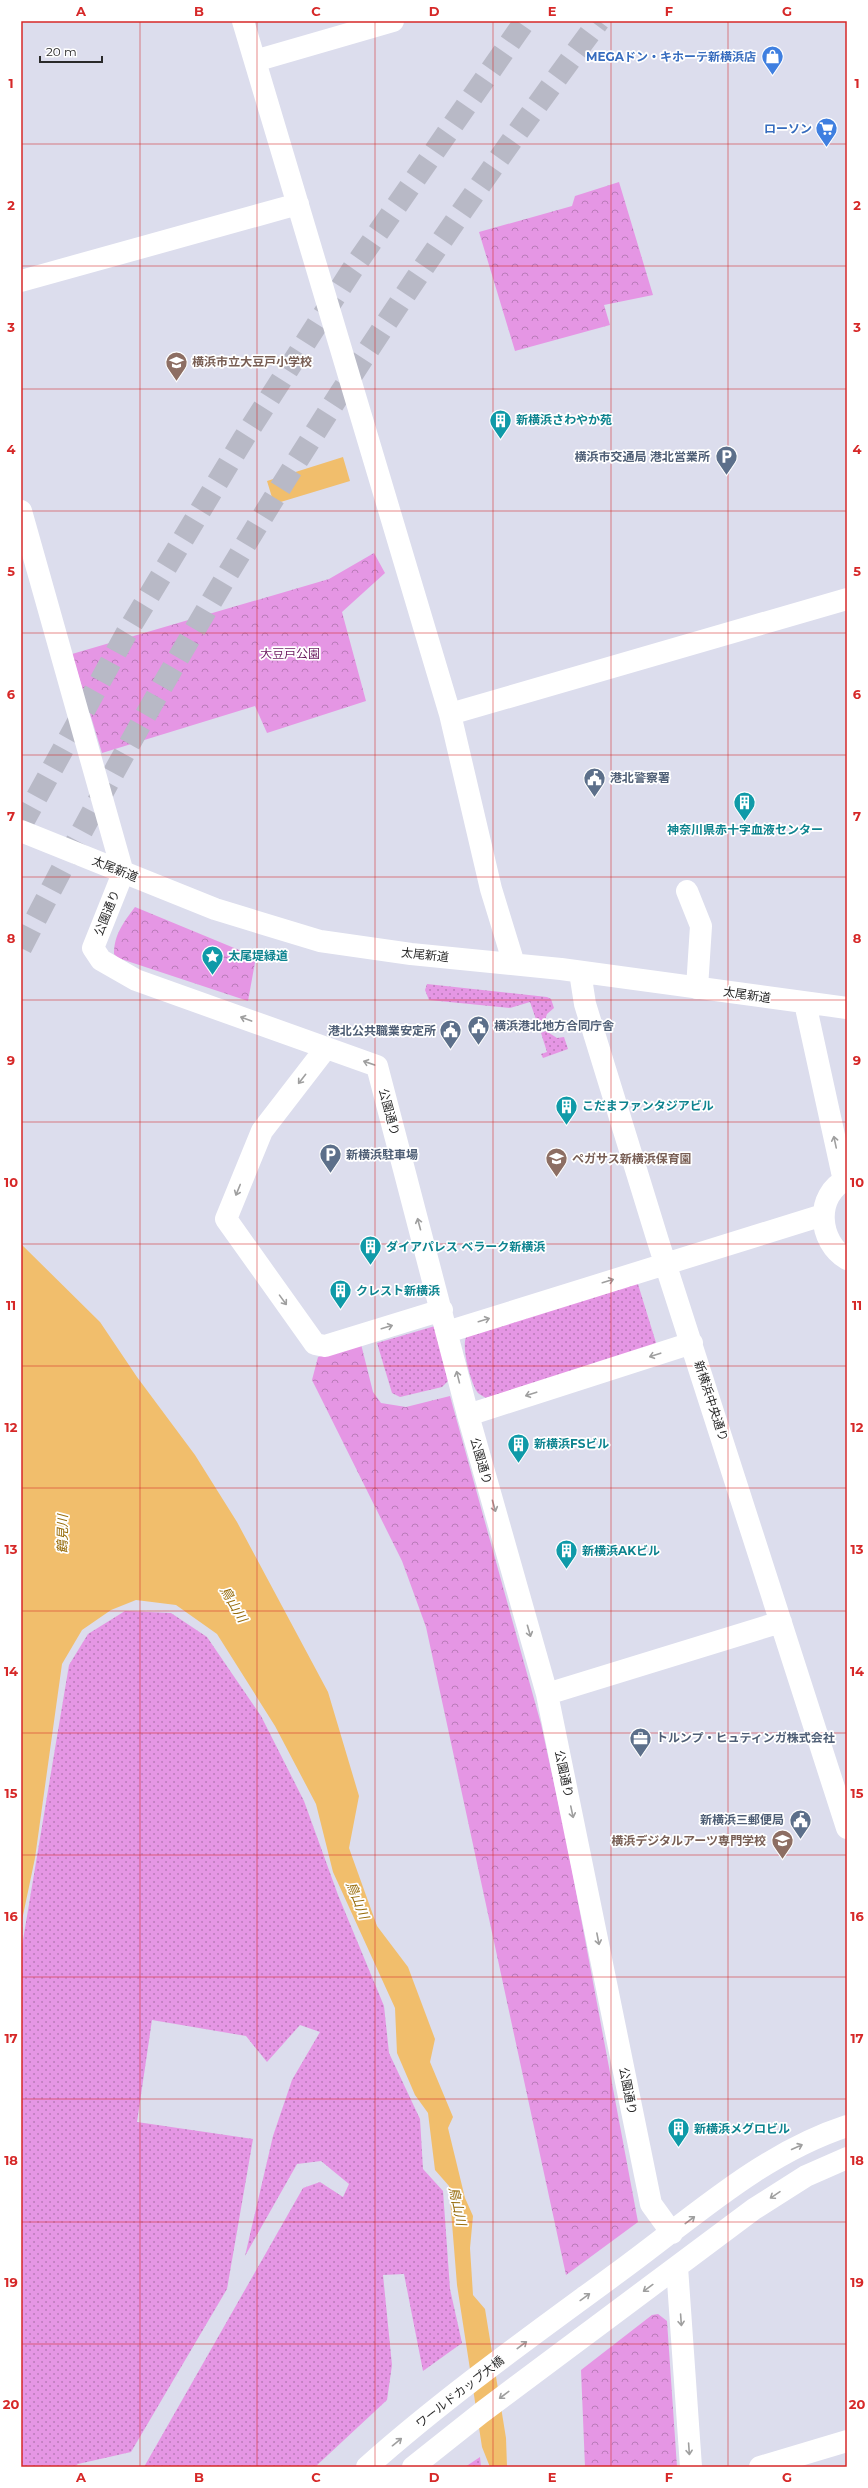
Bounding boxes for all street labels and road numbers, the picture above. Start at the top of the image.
street label: 太尾新道 [90,853,140,884]
street label: 公園通り [91,888,122,938]
street label: 太尾新道 [400,945,450,964]
street label: 太尾新道 [722,984,772,1005]
street label: 公園通り [376,1087,403,1137]
street label: 新横浜中央通り [691,1359,732,1443]
street label: 公園通り [468,1436,495,1486]
street label: 公園通り [552,1749,577,1799]
street label: 公園通り [617,2066,640,2116]
street label: ワールドカップ大橋 [413,2352,507,2431]

